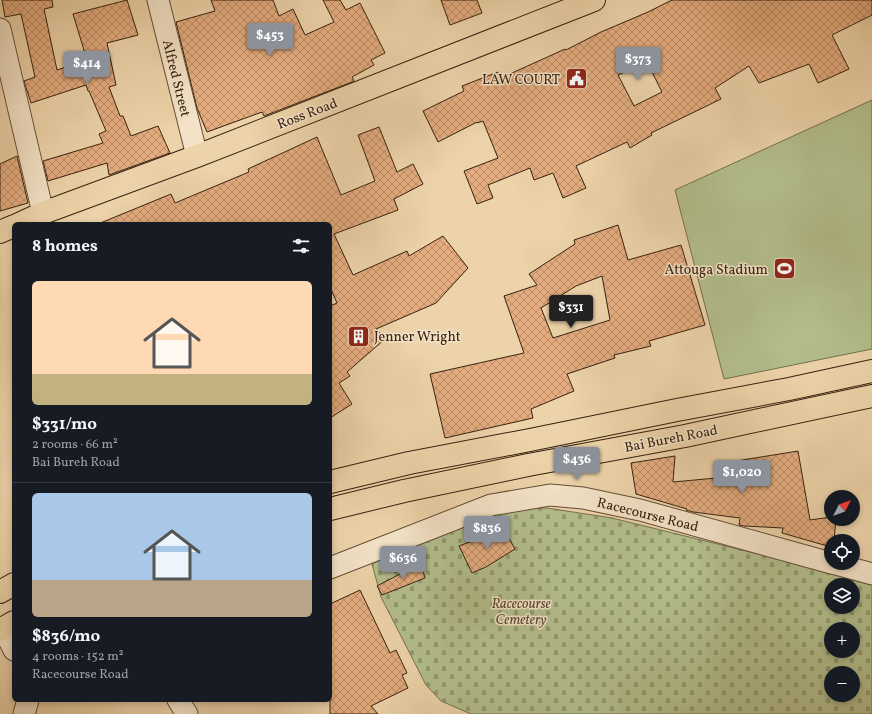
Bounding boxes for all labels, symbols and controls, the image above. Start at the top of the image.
pin: $453 [246,23,294,57]
text: $453 [256,27,284,45]
street label: Alfred Street [157,38,194,119]
pin: $373 [614,47,662,81]
pin: $414 [63,51,111,85]
text: $373 [625,51,651,69]
text: $414 [73,55,101,73]
public building icon: LAW COURT [563,66,589,92]
place label: LAW COURT [482,71,560,90]
street label: Ross Road [275,94,341,135]
text: 8 homes [32,235,98,258]
icon: filters [290,235,312,257]
sports icon: Attouga Stadium [771,256,797,282]
place label: Attouga Stadium [665,261,768,280]
pin: $331 [547,295,595,329]
text: $331 [558,299,584,317]
icon: home [136,307,208,379]
building icon: Jenner Wright [345,323,371,349]
place label: Jenner Wright [374,328,461,347]
text: $331/mo [32,413,97,436]
street label: Bai Bureh Road [623,421,720,458]
text: 2 rooms · 66 m² [32,436,118,454]
pin: $436 [553,447,601,481]
text: $436 [563,451,591,469]
text: Bai Bureh Road [32,454,120,472]
pin: $1,020 [709,460,775,494]
text: $1,020 [723,464,761,482]
north arrow [824,490,860,526]
map controls [824,490,860,702]
street label: Racecourse Road [595,494,700,537]
pin: $836 [463,516,511,550]
icon: home [136,519,208,591]
text: $836 [473,520,501,538]
button: locate [824,534,860,570]
pin: $636 [379,546,427,580]
text: $636 [389,550,417,568]
button: layers [824,578,860,614]
park label: Racecourse Cemetery [491,595,551,630]
button: + [824,622,860,658]
text: $836/mo [32,625,100,648]
text: 4 rooms · 152 m² [32,648,124,666]
text: Racecourse Road [32,666,129,684]
button: − [824,666,860,702]

